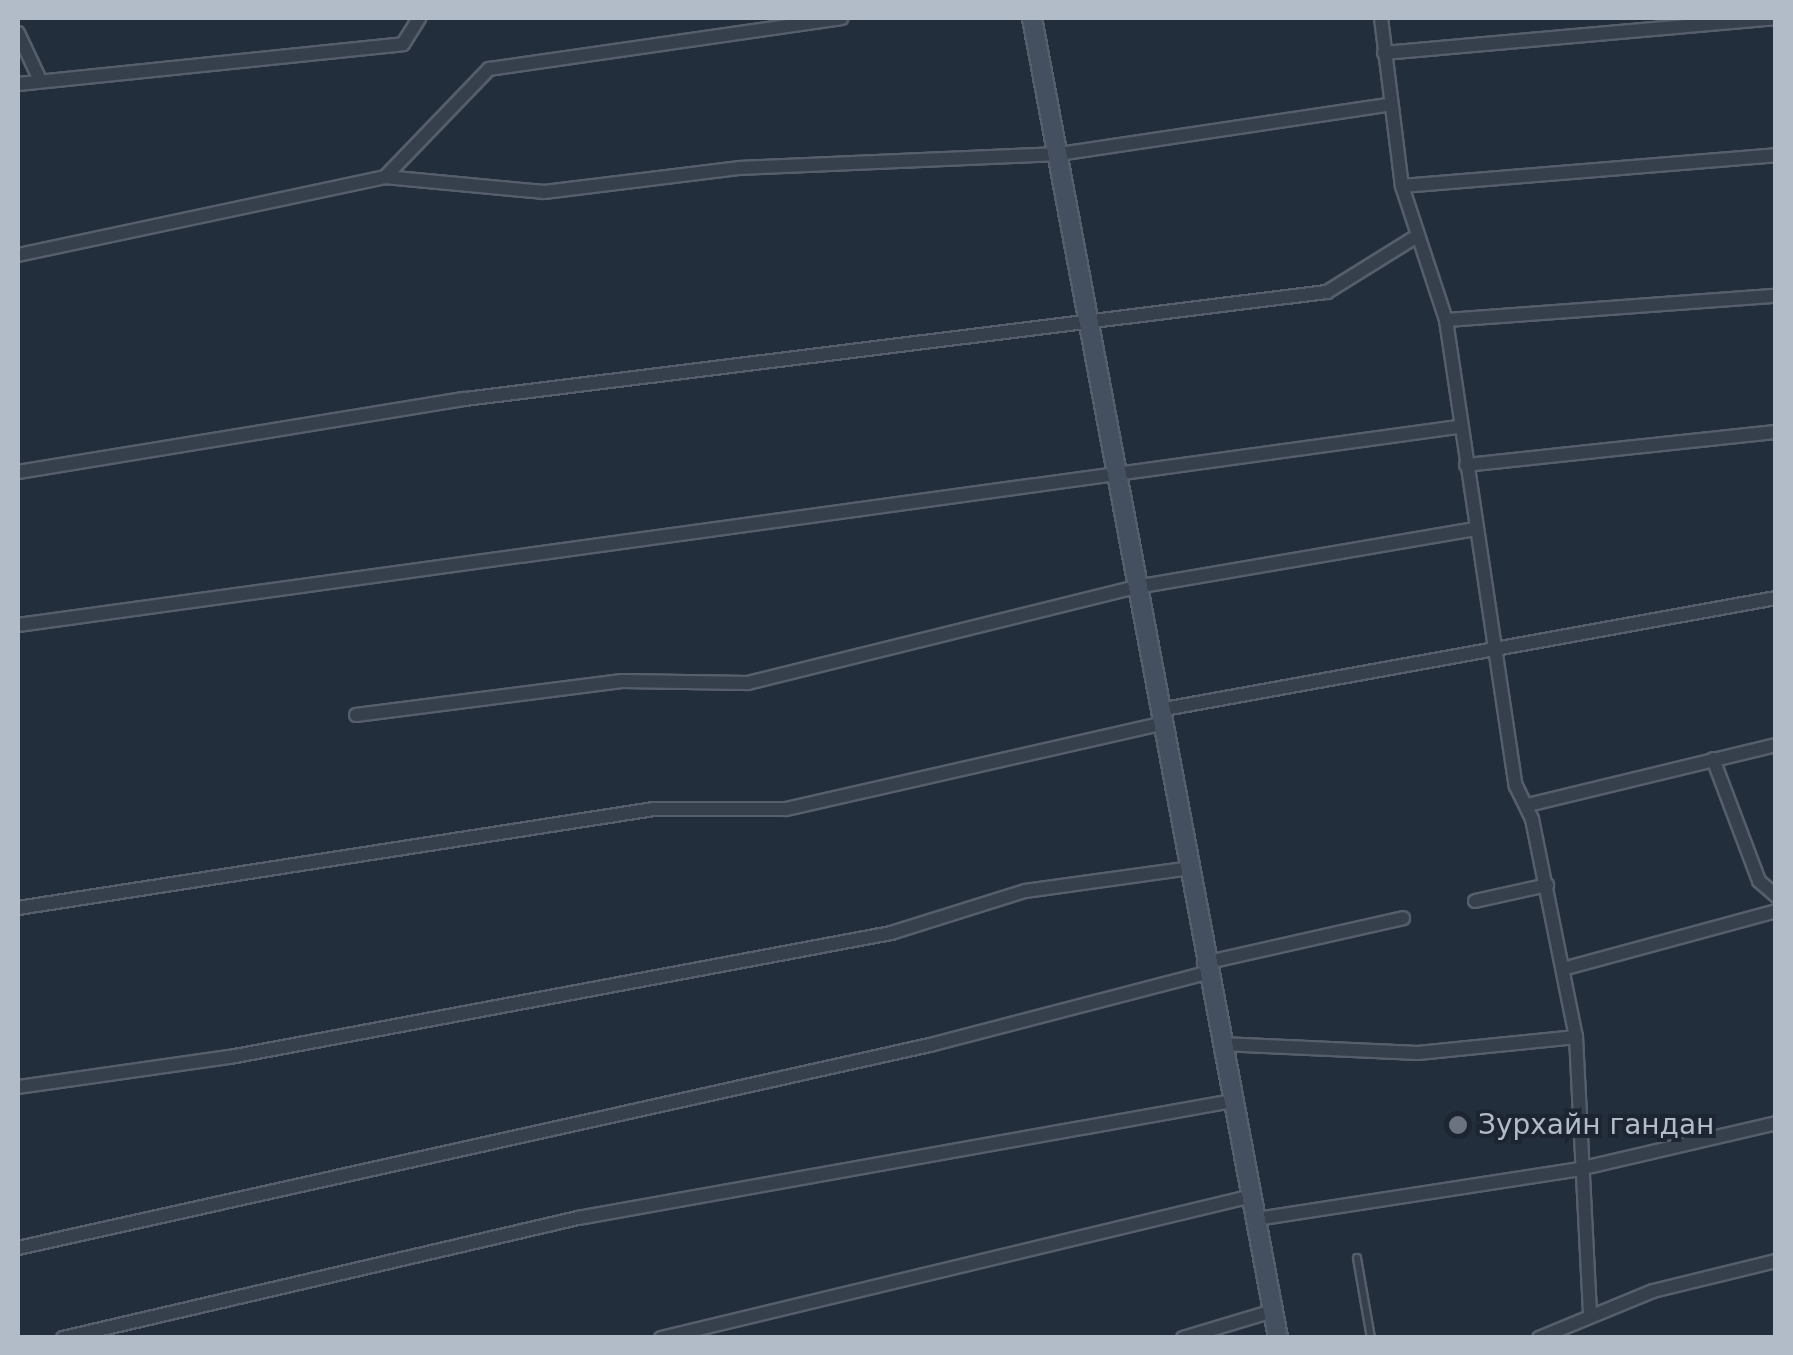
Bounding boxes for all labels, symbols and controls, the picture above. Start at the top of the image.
place label: Зурхайн гандан [1478,1108,1714,1142]
marker: Зурхайн гандан [1447,1114,1469,1136]

